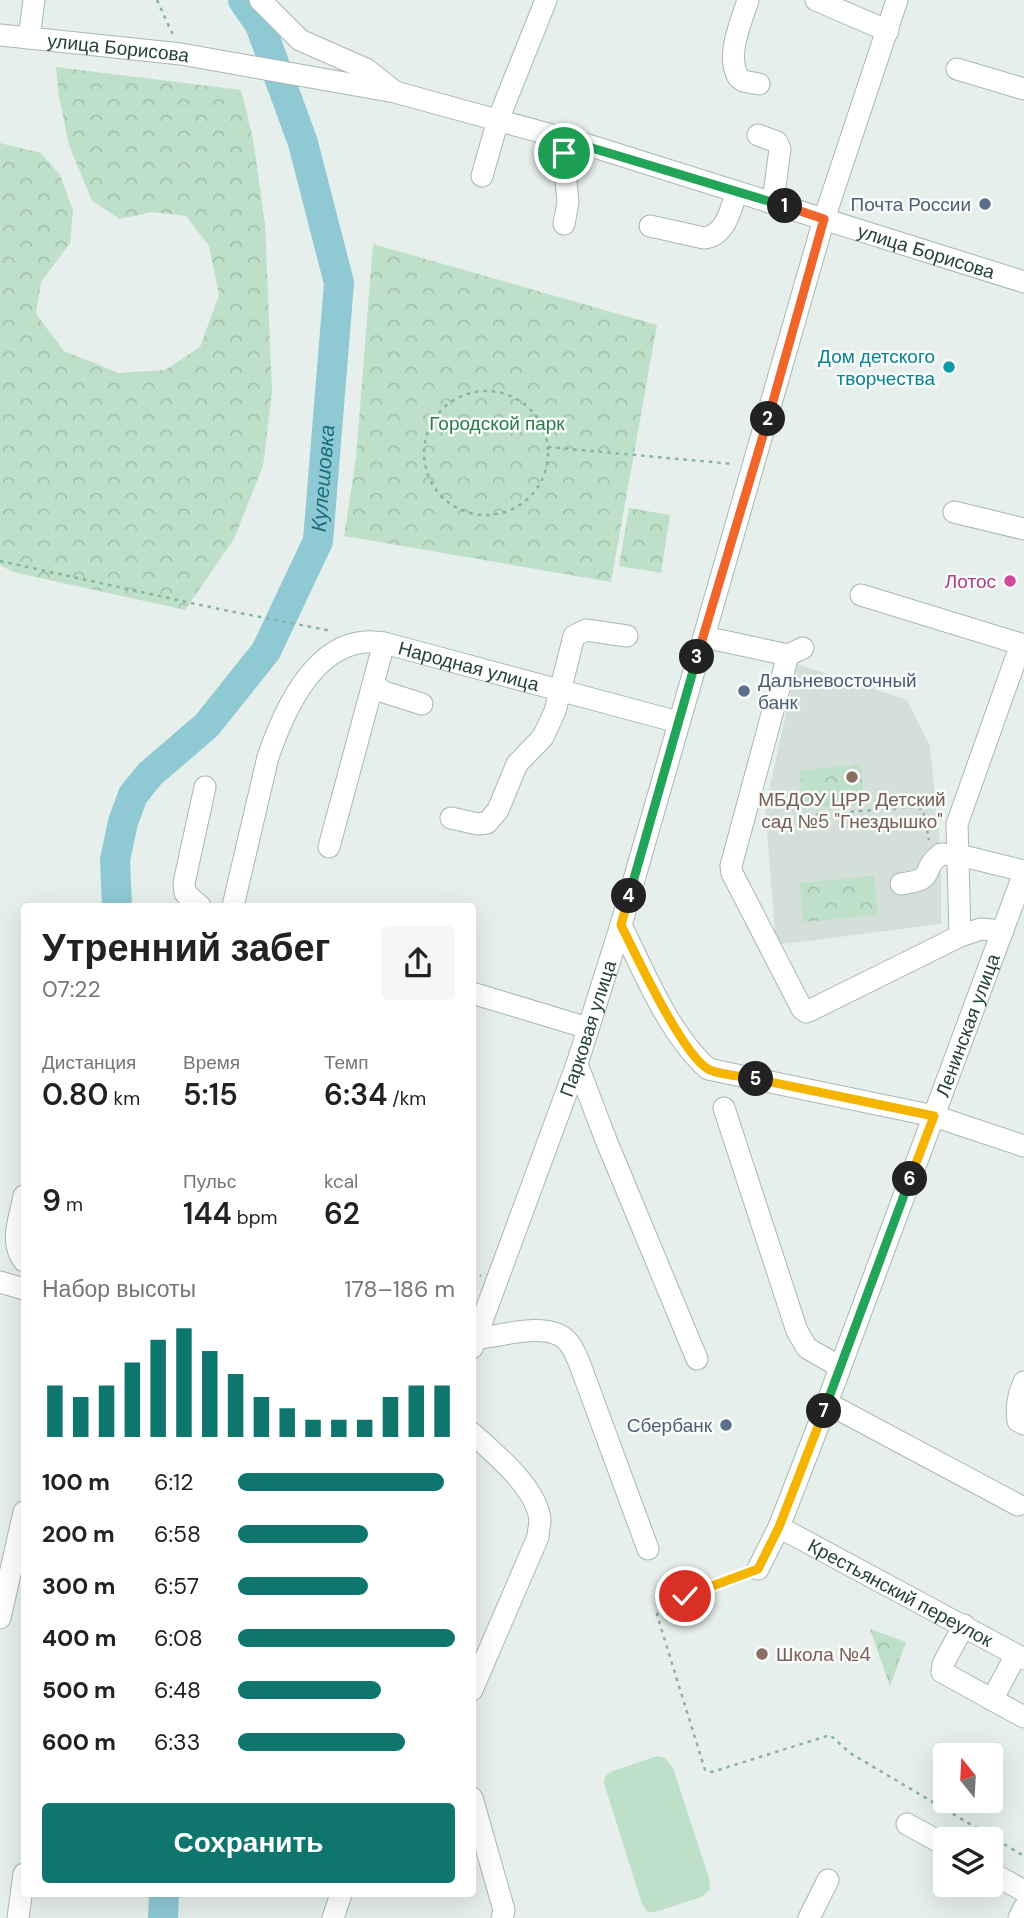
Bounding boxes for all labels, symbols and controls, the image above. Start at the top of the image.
street label: улица Борисова [46,28,192,68]
pin [534,123,594,183]
icon: arrive [545,134,583,172]
pin: 1 [768,188,802,224]
place label: Почта России [851,192,971,217]
text: 1 [781,193,788,218]
marker: Почта России [977,196,993,212]
street label: улица Борисова [854,218,998,285]
place label: Дом детского творчества [818,344,935,391]
marker: Дом детского творчества [941,359,957,375]
pin: 2 [750,402,786,436]
text: 2 [762,406,773,431]
park label: Городской парк [429,411,565,436]
water label: Кулешовка [305,424,341,533]
place label: Лотос [945,569,996,594]
marker: Лотос [1002,573,1018,589]
street label: Народная улица [395,635,542,697]
pin: 3 [680,640,714,674]
text: 3 [691,644,702,669]
place label: Дальневосточный банк [758,668,917,715]
marker: Дальневосточный банк [736,683,752,699]
marker: МБДОУ ЦРР Детский сад №5 "Гнездышко" [844,769,860,785]
place label: МБДОУ ЦРР Детский сад №5 "Гнездышко" [758,787,946,834]
pin: 4 [612,878,646,914]
text: 4 [622,883,635,908]
text: Утренний забег [42,923,330,973]
button: share [381,926,455,1000]
street label: Ленинская улица [930,950,1006,1101]
street label: Парковая улица [554,957,622,1100]
text: 07:22 [42,974,101,1004]
text: Дистанция [42,1050,136,1075]
text: Время [183,1050,240,1075]
text: Темп [324,1050,368,1075]
pin: 5 [738,1062,774,1096]
text: 5 [750,1066,761,1091]
text: 0.80 [42,1075,109,1114]
text: 5:15 [183,1075,238,1114]
text: 6:34 [324,1075,387,1114]
text: km [109,1086,140,1111]
text: /km [387,1086,426,1111]
pin: 6 [892,1162,928,1196]
text: 6 [903,1166,916,1191]
text: Пульс [183,1169,236,1194]
text: kcal [324,1169,358,1194]
text: 9 [42,1181,61,1220]
text: m [61,1192,83,1217]
text: 144 [183,1194,232,1233]
text: 62 [324,1194,360,1233]
text: bpm [232,1205,278,1230]
text: Набор высоты [42,1274,196,1304]
text: 178–186 m [344,1274,455,1304]
pin: 7 [806,1394,842,1428]
text: 7 [818,1398,829,1423]
place label: Сбербанк [627,1413,713,1438]
marker: Сбербанк [718,1417,734,1433]
text: 100 m [42,1467,110,1497]
text: 6:12 [154,1467,194,1497]
text: 200 m [42,1519,115,1549]
text: 6:58 [154,1519,201,1549]
street label: Крестьянский переулок [803,1533,998,1653]
pin [655,1566,715,1626]
text: 300 m [42,1571,115,1601]
text: 6:57 [154,1571,199,1601]
icon: check [666,1577,704,1615]
text: 400 m [42,1623,116,1653]
text: 6:08 [154,1623,203,1653]
place label: Школа №4 [776,1642,871,1667]
marker: Школа №4 [754,1646,770,1662]
text: 500 m [42,1675,116,1705]
text: 6:48 [154,1675,201,1705]
text: 600 m [42,1727,116,1757]
text: 6:33 [154,1727,200,1757]
north arrow [933,1743,1003,1813]
map controls [933,1743,1003,1897]
button: Сохранить [42,1803,455,1883]
button: layers [933,1827,1003,1897]

